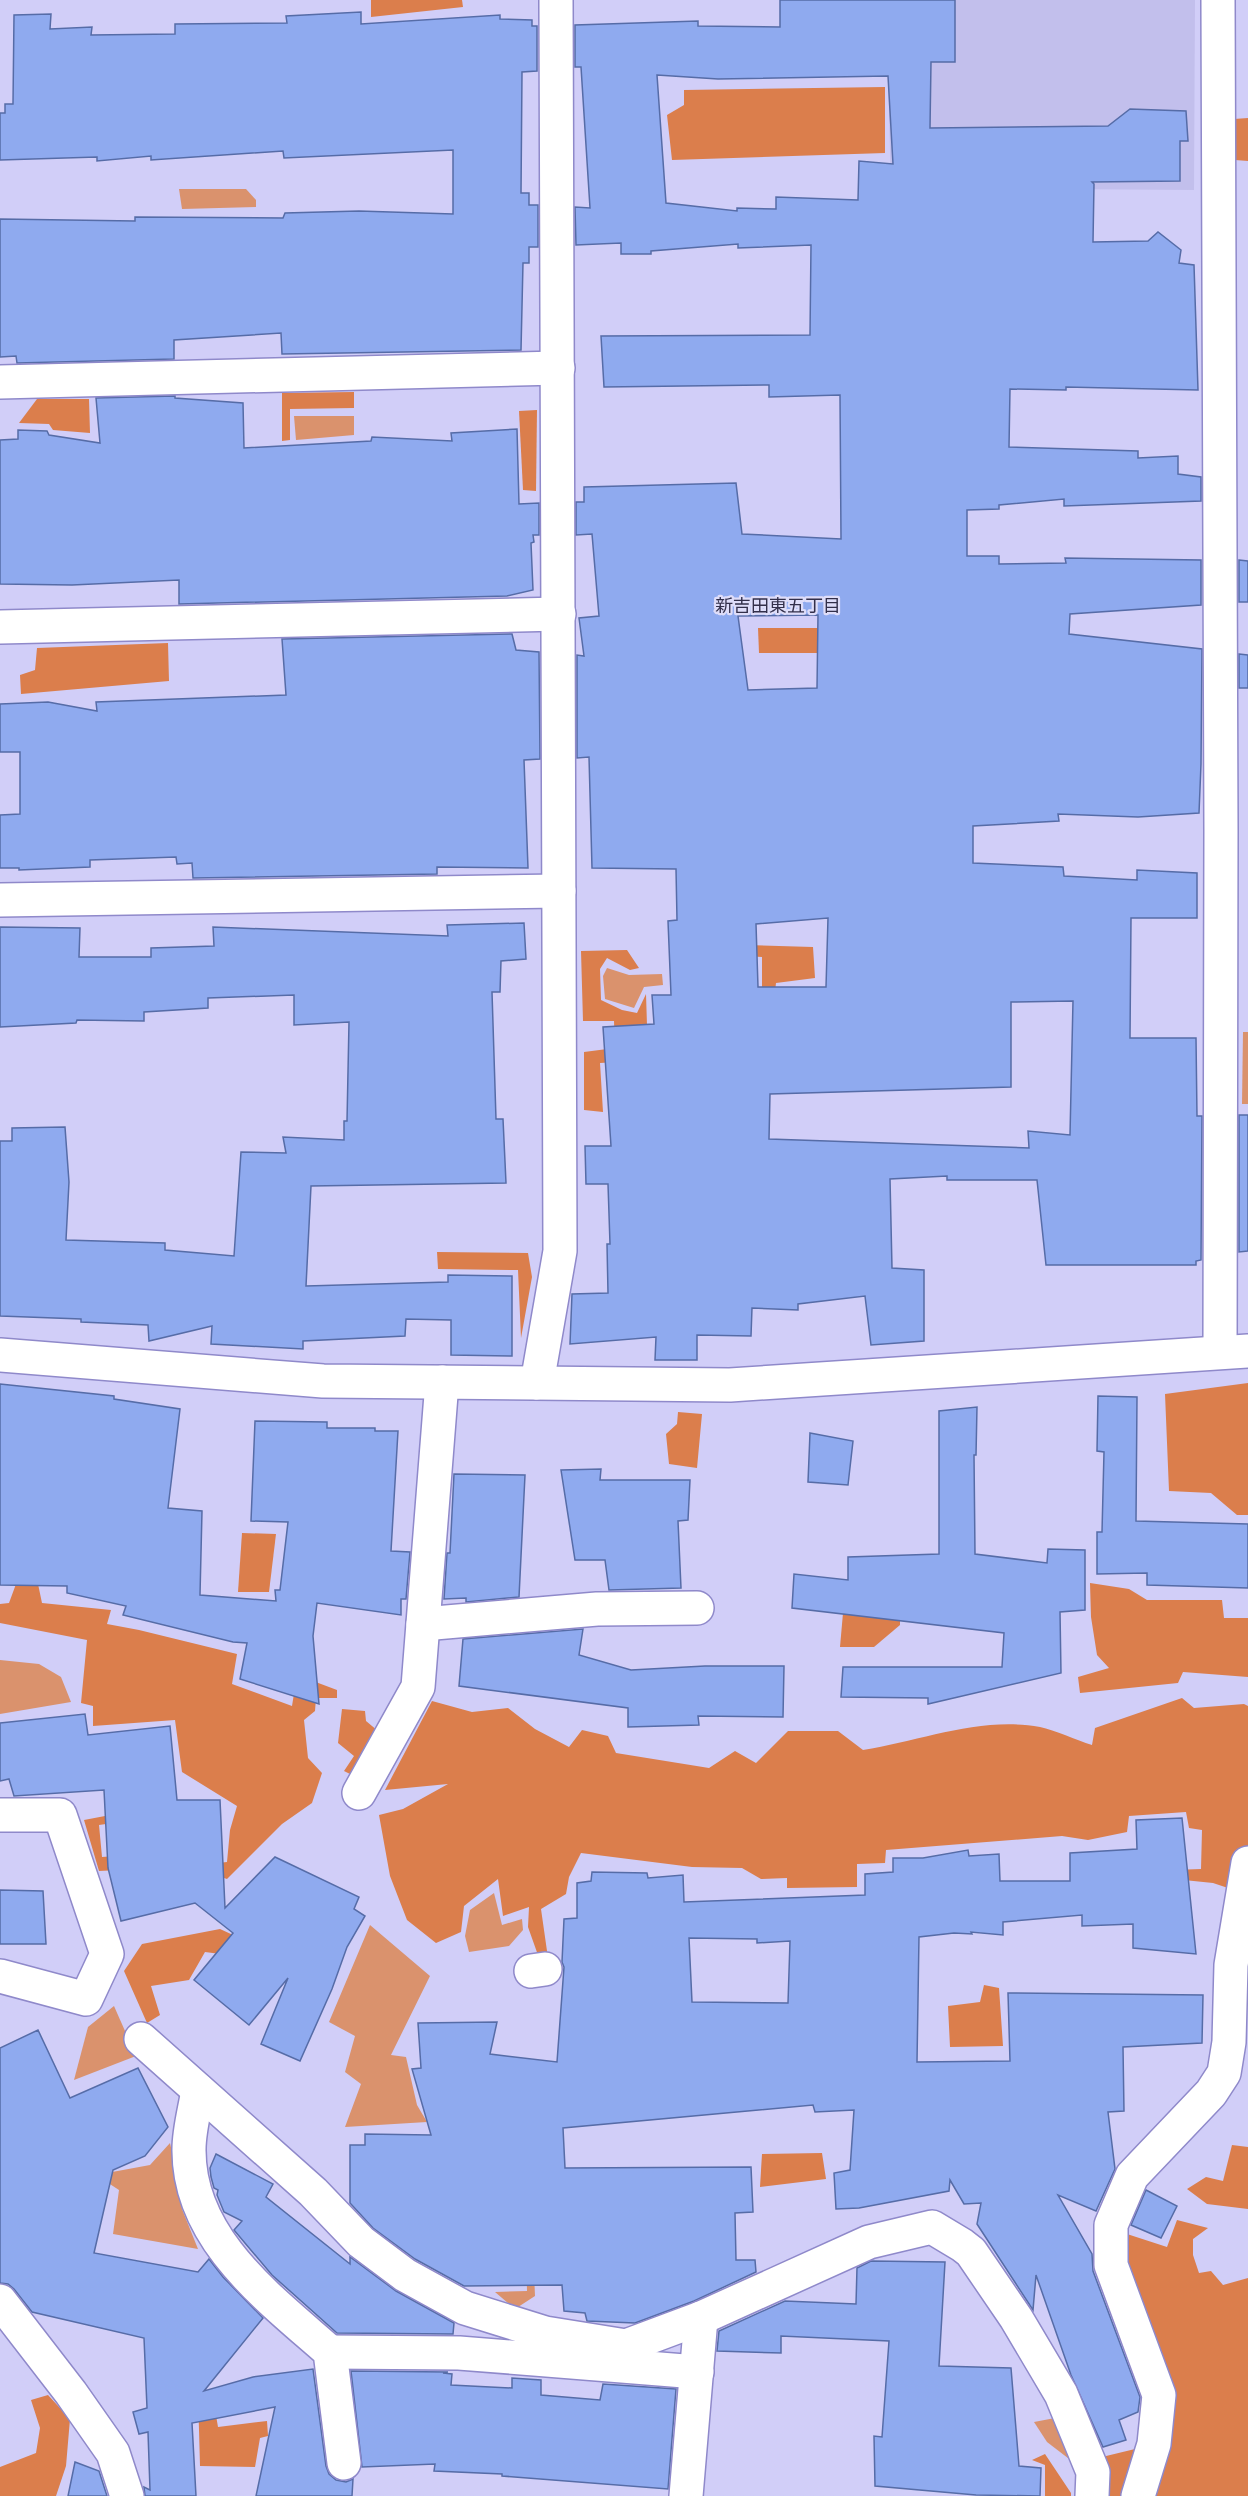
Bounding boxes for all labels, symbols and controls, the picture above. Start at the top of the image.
district label: 新吉田東五丁目 [715,595,841,615]

